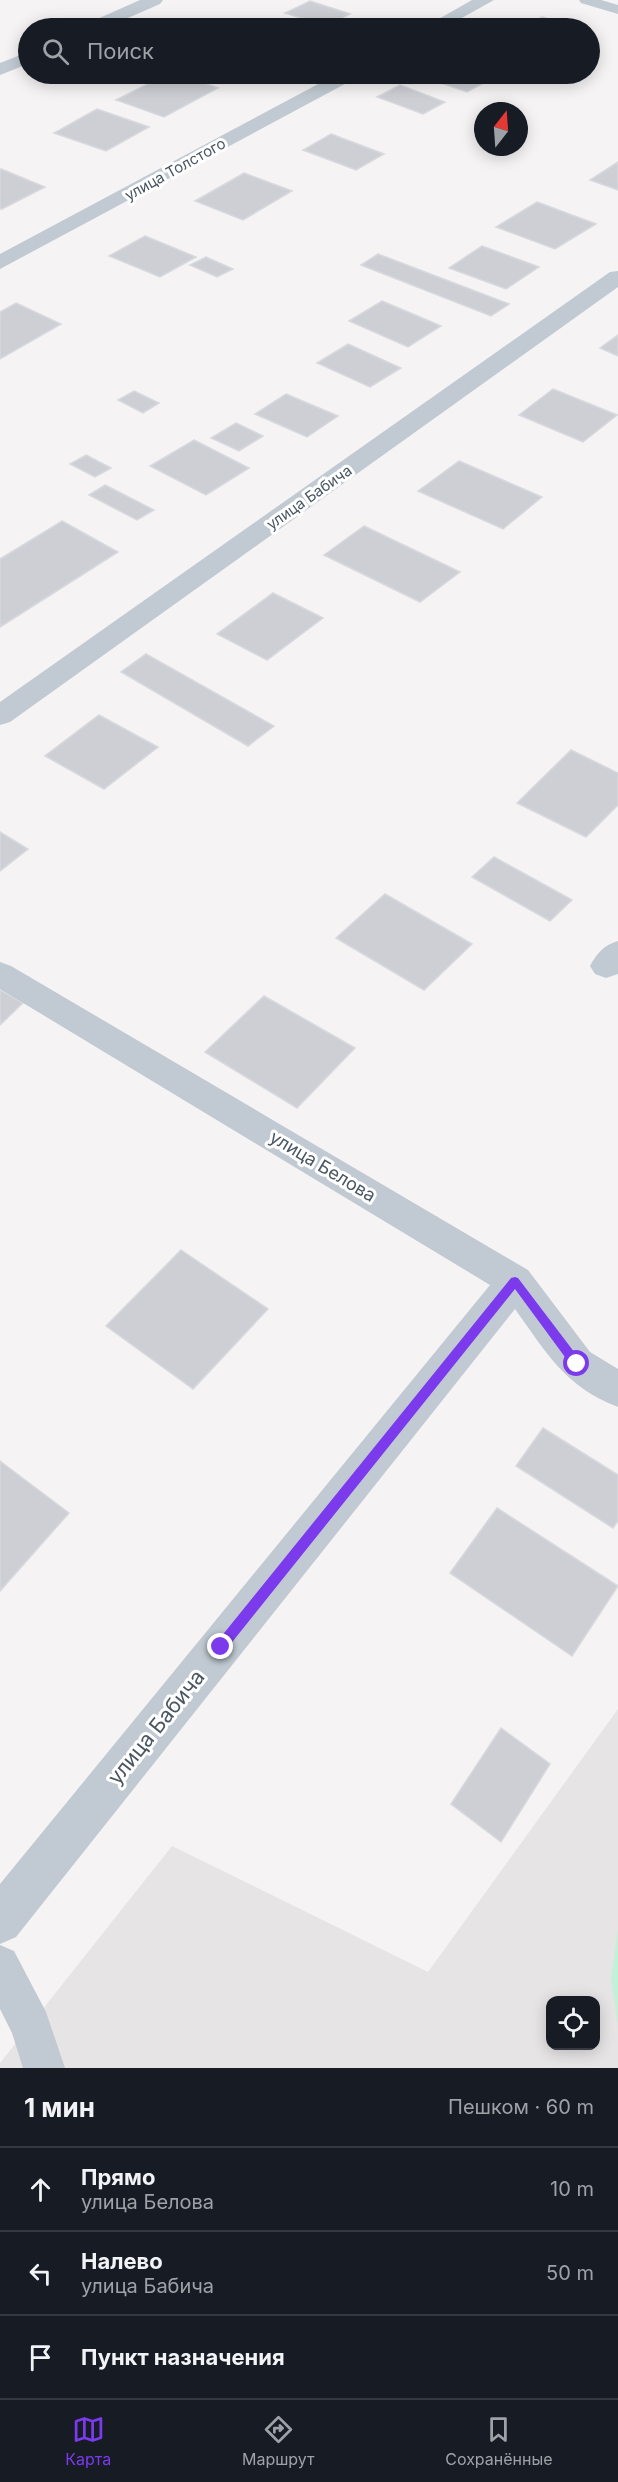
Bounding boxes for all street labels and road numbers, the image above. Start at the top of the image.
street label: улица Толстого [121,133,229,205]
street label: улица Бабича [263,461,355,533]
street label: улица Белова [266,1126,380,1206]
street label: улица Бабича [102,1665,210,1789]

